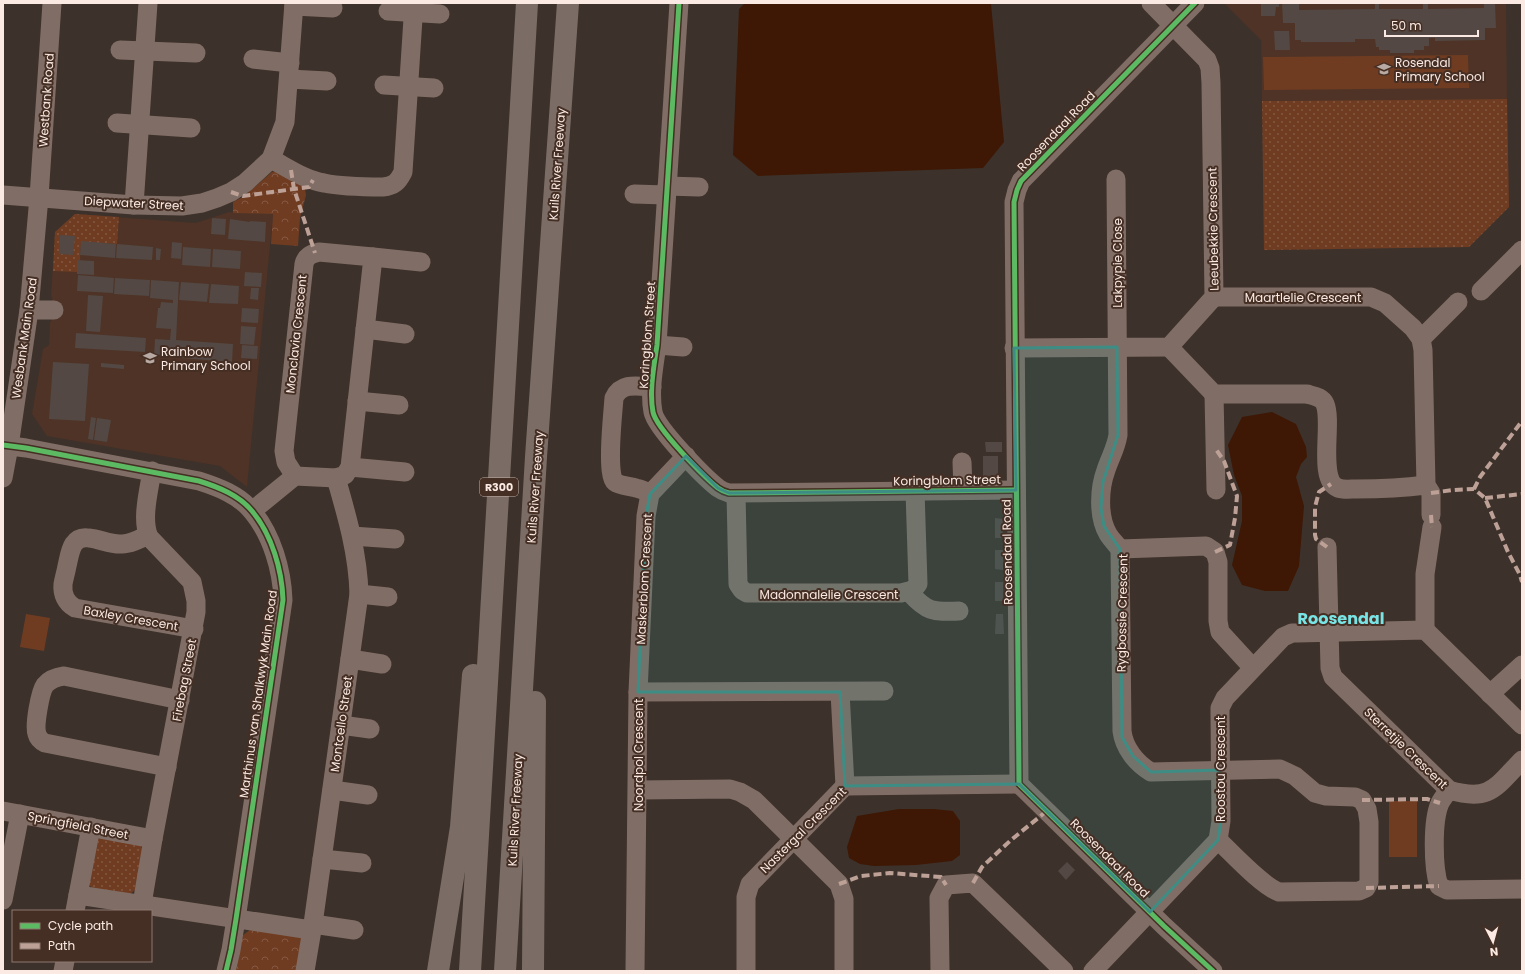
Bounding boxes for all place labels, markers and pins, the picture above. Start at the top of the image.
place label: Rosendal Primary School [1395,54,1485,85]
school or university icon: Rosendal Primary School [1376,61,1392,77]
place label: Rainbow Primary School [161,343,251,374]
school or university icon: Rainbow Primary School [142,350,158,366]

